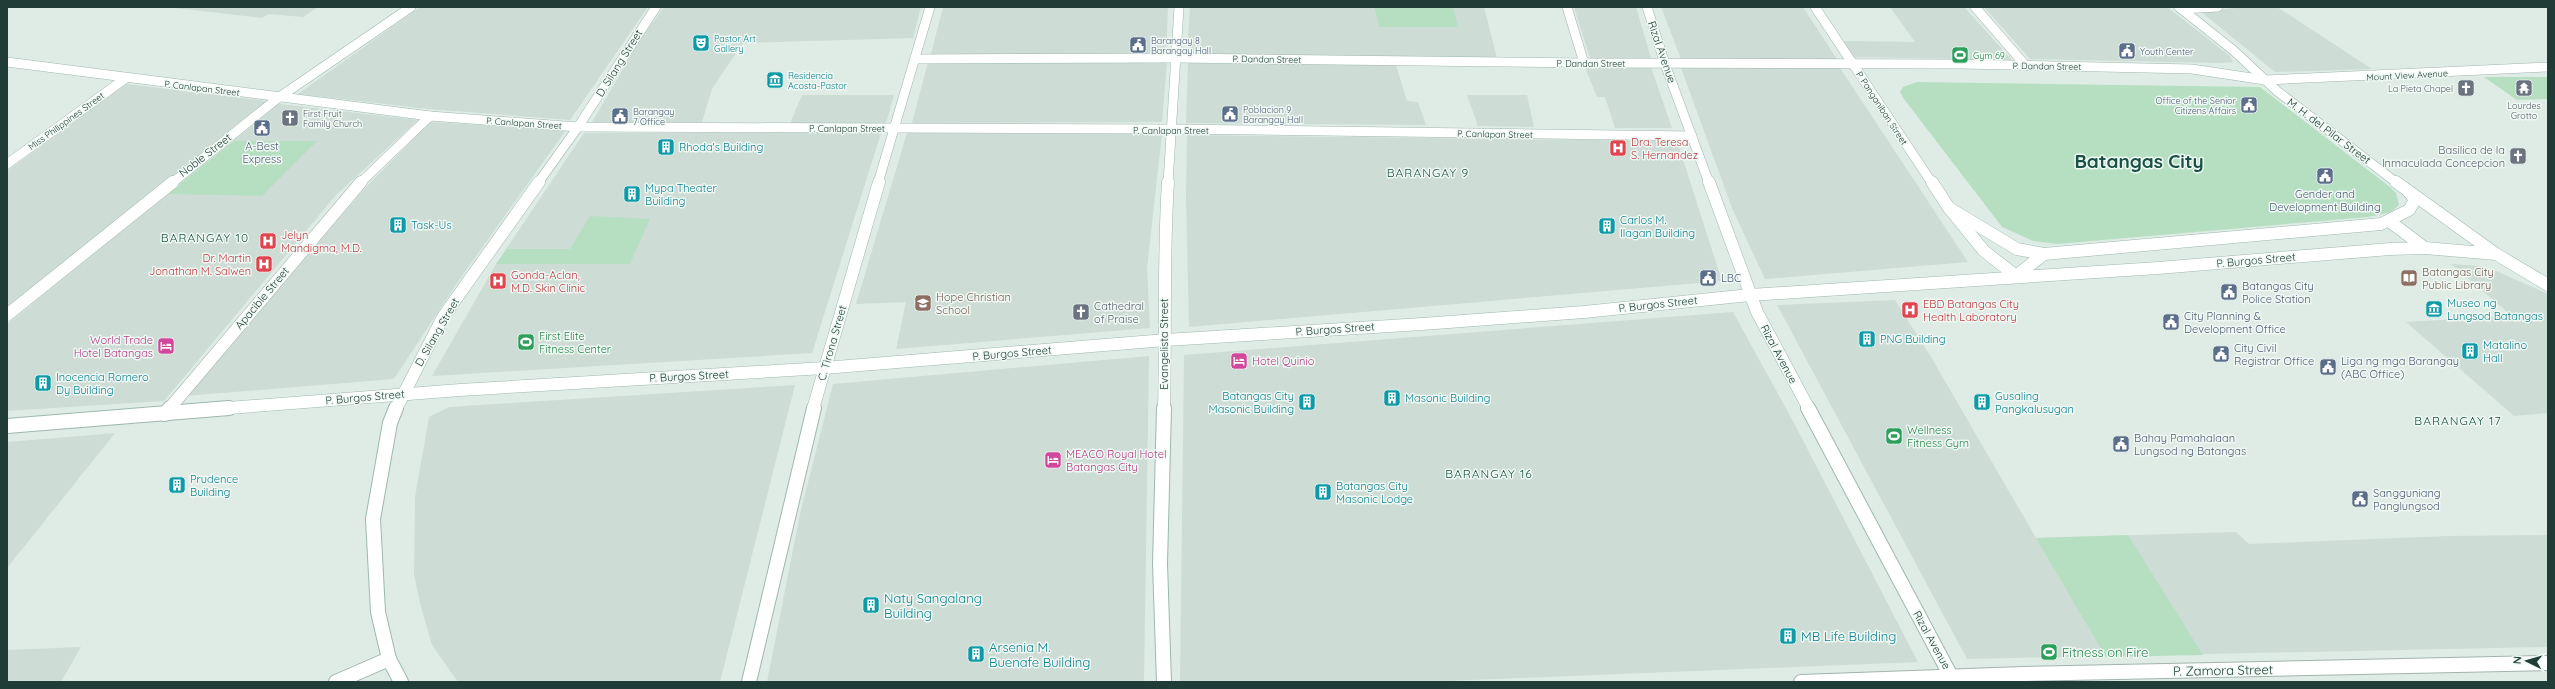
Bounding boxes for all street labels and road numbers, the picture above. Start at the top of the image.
street label: Rizal Avenue [1645,19,1679,85]
street label: D. Silang Street [593,26,645,99]
street label: P. Dandan Street [1232,53,1302,65]
street label: P. Dandan Street [1557,58,1625,69]
street label: P. Dandan Street [2012,60,2082,72]
street label: Mount View Avenue [2366,67,2448,83]
street label: P. Panganiban Street [1854,69,1910,147]
street label: P. Canlapan Street [164,78,240,98]
street label: Miss Philippines Street [26,90,106,152]
street label: M. H. del Pilar Street [2285,95,2374,167]
street label: P. Canlapan Street [486,115,562,131]
street label: P. Canlapan Street [809,123,885,134]
street label: P. Canlapan Street [1133,125,1209,136]
street label: P. Canlapan Street [1457,128,1533,140]
street label: Noble Street [176,130,234,180]
street label: P. Burgos Street [2216,250,2296,270]
street label: Apacible Street [232,264,292,332]
street label: P. Burgos Street [1618,293,1699,315]
street label: D. Silang Street [412,295,462,369]
street label: Evangelista Street [1157,298,1171,390]
street label: C. Tirona Street [815,303,850,382]
street label: P. Burgos Street [1295,319,1375,339]
street label: Rizal Avenue [1758,322,1800,386]
street label: P. Burgos Street [972,343,1052,363]
street label: P. Burgos Street [649,367,729,385]
street label: P. Burgos Street [325,387,405,407]
street label: Rizal Avenue [1910,608,1954,672]
street label: P. Zamora Street [2173,661,2273,679]

